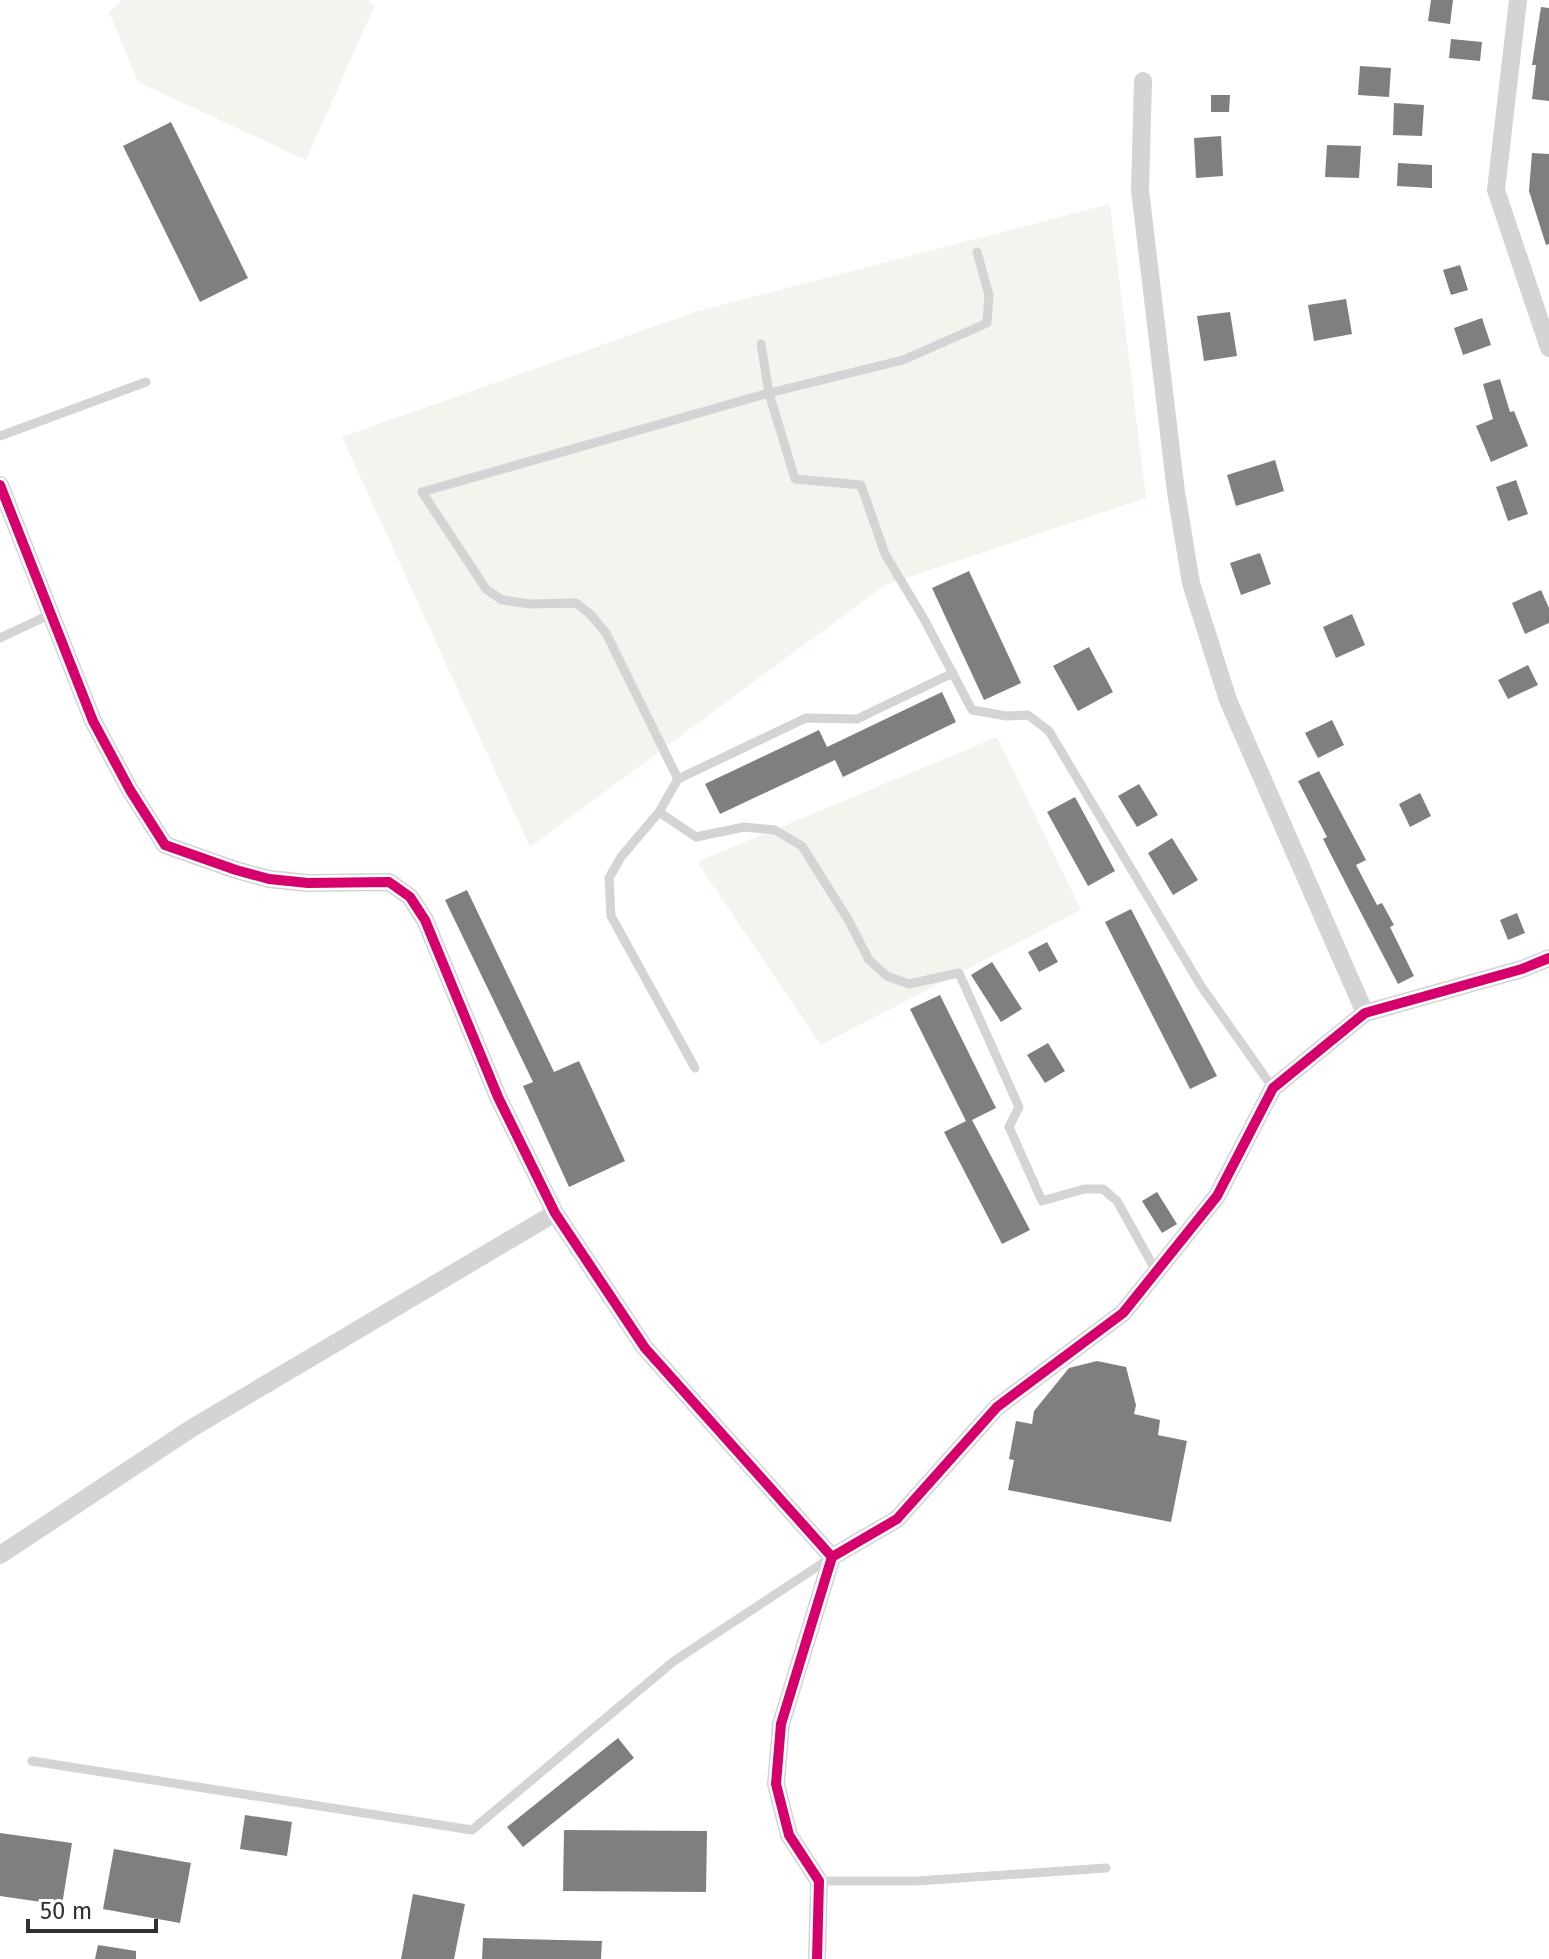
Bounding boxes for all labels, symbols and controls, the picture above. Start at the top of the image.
scale bar [28,1883,156,1933]
text: 50 m [40,1897,92,1925]

